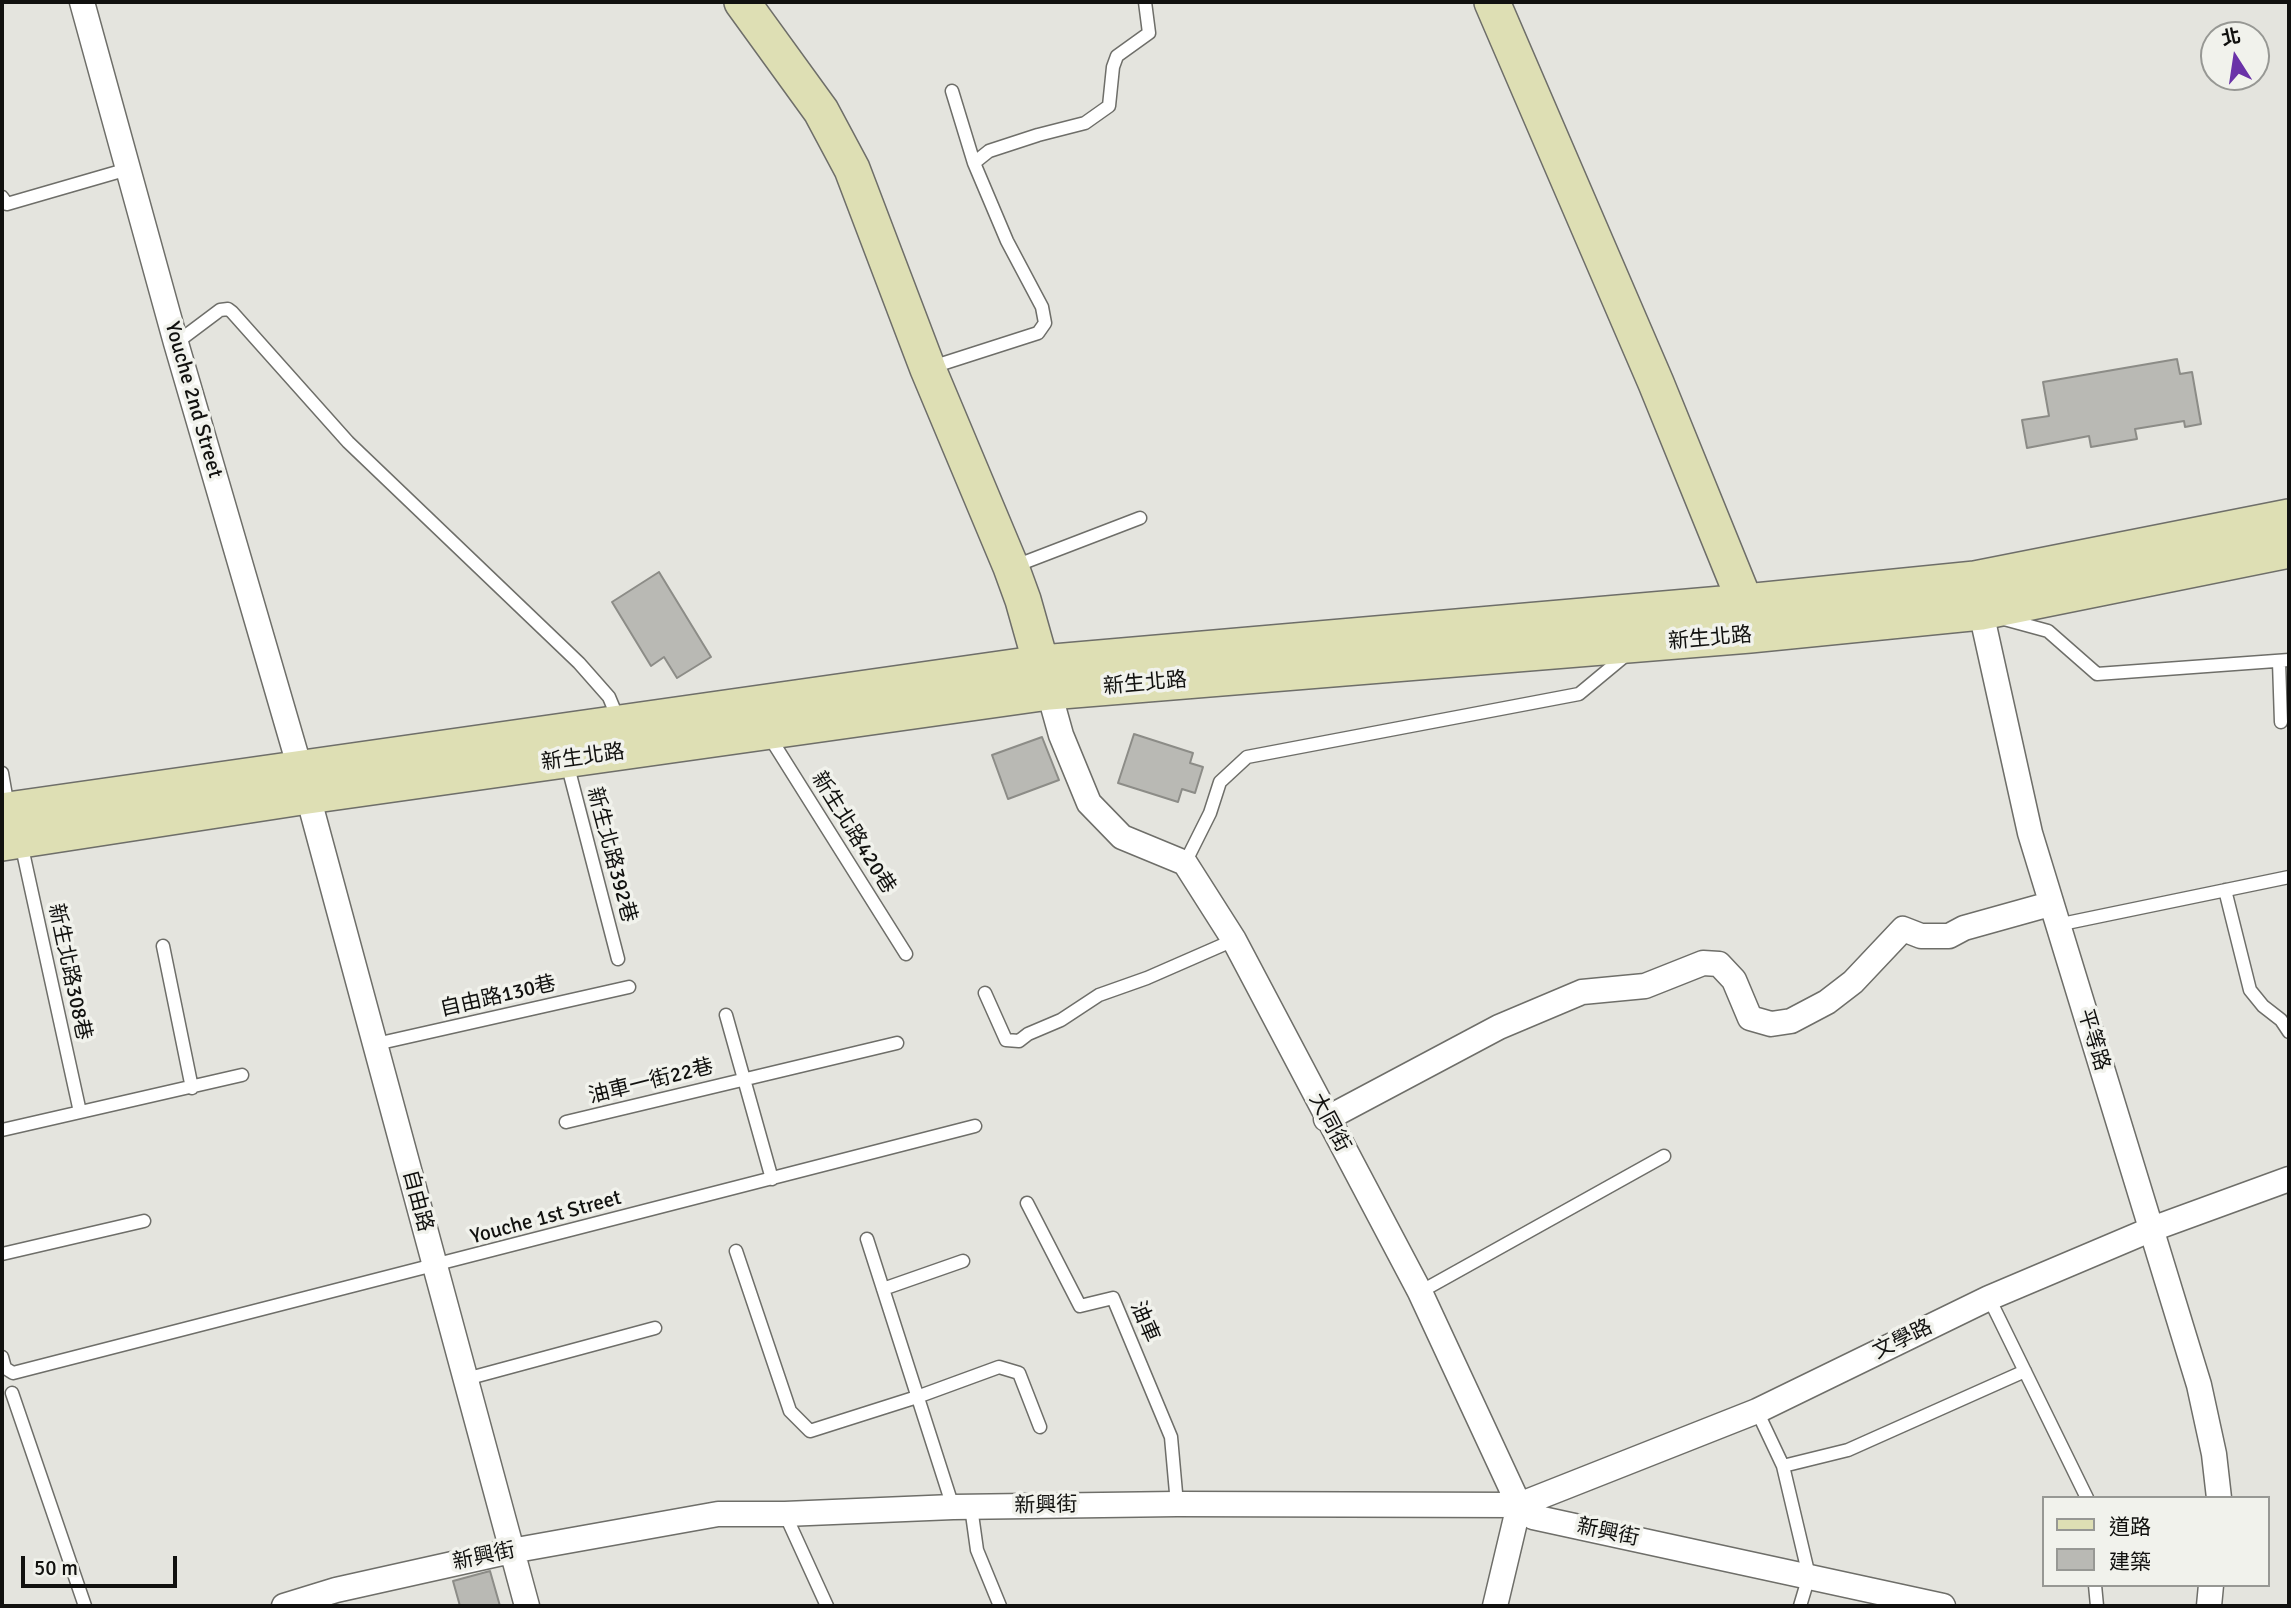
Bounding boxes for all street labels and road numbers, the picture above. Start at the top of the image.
street label: Youche 2nd Street [159,319,227,481]
street label: 新生北路 [1667,623,1753,655]
street label: 新生北路 [1102,668,1188,700]
street label: 新生北路 [540,740,626,776]
street label: 新生北路420巷 [805,767,901,899]
street label: 新生北路392巷 [581,785,641,925]
street label: 新生北路308巷 [42,901,96,1043]
street label: 自由路130巷 [438,971,558,1023]
street label: 平等路 [2072,1006,2114,1074]
street label: 油車一街22巷 [586,1054,716,1110]
street label: 大同街 [1303,1089,1355,1157]
street label: 自由路 [397,1167,437,1235]
street label: Youche 1st Street [468,1186,624,1250]
street label: 油車 [1124,1298,1164,1346]
street label: 文學路 [1869,1315,1937,1365]
street label: 新興街 [1014,1493,1078,1519]
street label: 新興街 [1575,1514,1641,1552]
street label: 新興街 [451,1538,517,1576]

